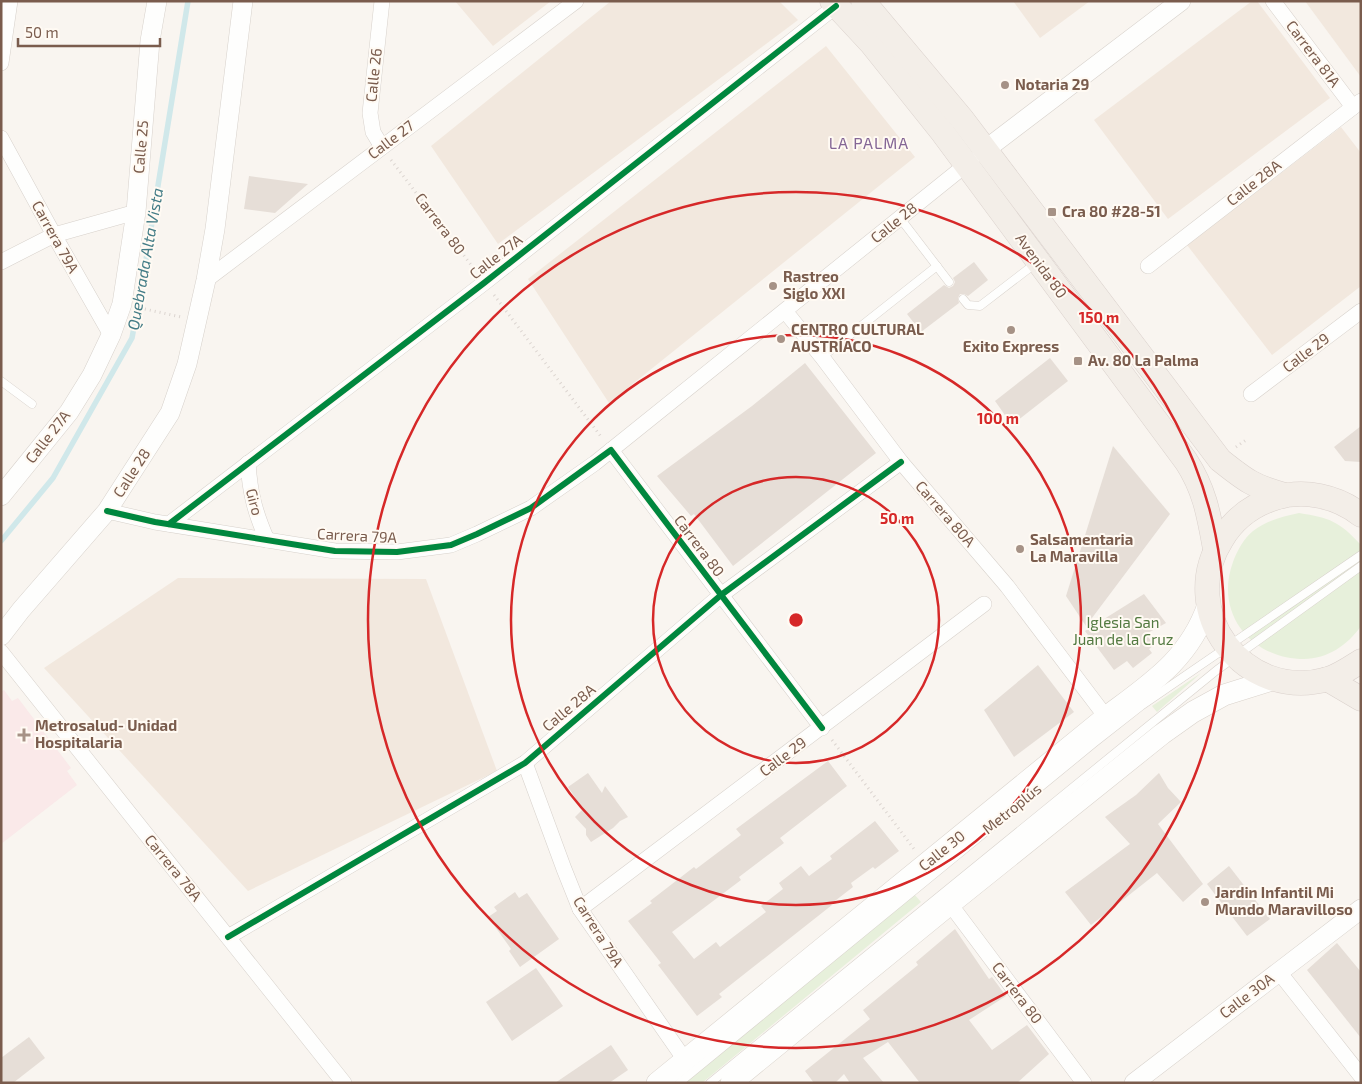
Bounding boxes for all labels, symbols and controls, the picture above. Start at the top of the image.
scale bar [18,15,160,47]
street label: Carrera 81A [1283,17,1345,91]
text: 50 m [25,23,59,41]
street label: Calle 26 [361,47,385,103]
place label: Notaria 29 [1015,75,1089,93]
marker: Notaria 29 [999,79,1011,91]
street label: Calle 27 [364,116,417,162]
street label: Calle 25 [129,119,151,174]
district label: LA PALMA [829,133,909,152]
street label: Calle 28A [1223,155,1285,209]
water label: Quebrada Alta Vista [123,186,167,332]
street label: Carrera 80 [412,189,470,258]
street label: Carrera 79A [29,197,83,276]
street label: Calle 28 [866,198,920,246]
place label: Cra 80 #28-51 [1062,202,1161,220]
marker: Cra 80 #28-51 [1046,206,1058,218]
street label: Avenida 80 [1012,229,1071,301]
street label: Calle 27A [465,230,526,282]
place label: Rastreo Siglo XXI [783,267,845,302]
marker: Rastreo Siglo XXI [767,280,779,292]
text: 150 m [1079,308,1119,326]
place label: CENTRO CULTURAL AUSTRÍACO [791,320,924,355]
marker: Exito Express [1005,324,1017,336]
street label: Calle 29 [1278,329,1332,376]
marker: CENTRO CULTURAL AUSTRÍACO [775,333,787,345]
place label: Exito Express [963,337,1059,355]
place label: Av. 80 La Palma [1088,351,1199,369]
marker: Av. 80 La Palma [1072,355,1084,367]
street label: Calle 27A [21,406,74,466]
text: 100 m [977,409,1019,427]
street label: Calle 28 [109,445,154,500]
street label: Carrera 80A [912,477,980,551]
street label: Giro [243,486,267,517]
text: 50 m [880,509,914,527]
street label: Carrera 80 [671,511,729,580]
street label: Carrera 79A [317,524,398,546]
place label: Salsamentaria La Maravilla [1030,530,1133,565]
marker: Salsamentaria La Maravilla [1014,543,1026,555]
centre of rings [787,611,805,629]
park label: Iglesia San Juan de la Cruz [1073,613,1173,648]
street label: Calle 28A [538,679,599,735]
place label: Metrosalud- Unidad Hospitalaria [35,716,177,751]
marker: Metrosalud- Unidad Hospitalaria [17,728,31,742]
street label: Calle 29 [755,733,809,780]
street label: Metroplús [978,779,1044,837]
street label: Calle 30 [915,826,968,874]
street label: Carrera 78A [141,830,206,905]
place label: Jardin Infantil Mi Mundo Maravilloso [1215,883,1353,918]
street label: Carrera 79A [570,893,628,971]
marker: Jardin Infantil Mi Mundo Maravilloso [1199,896,1211,908]
street label: Carrera 80 [989,958,1047,1027]
street label: Calle 30A [1216,968,1278,1022]

